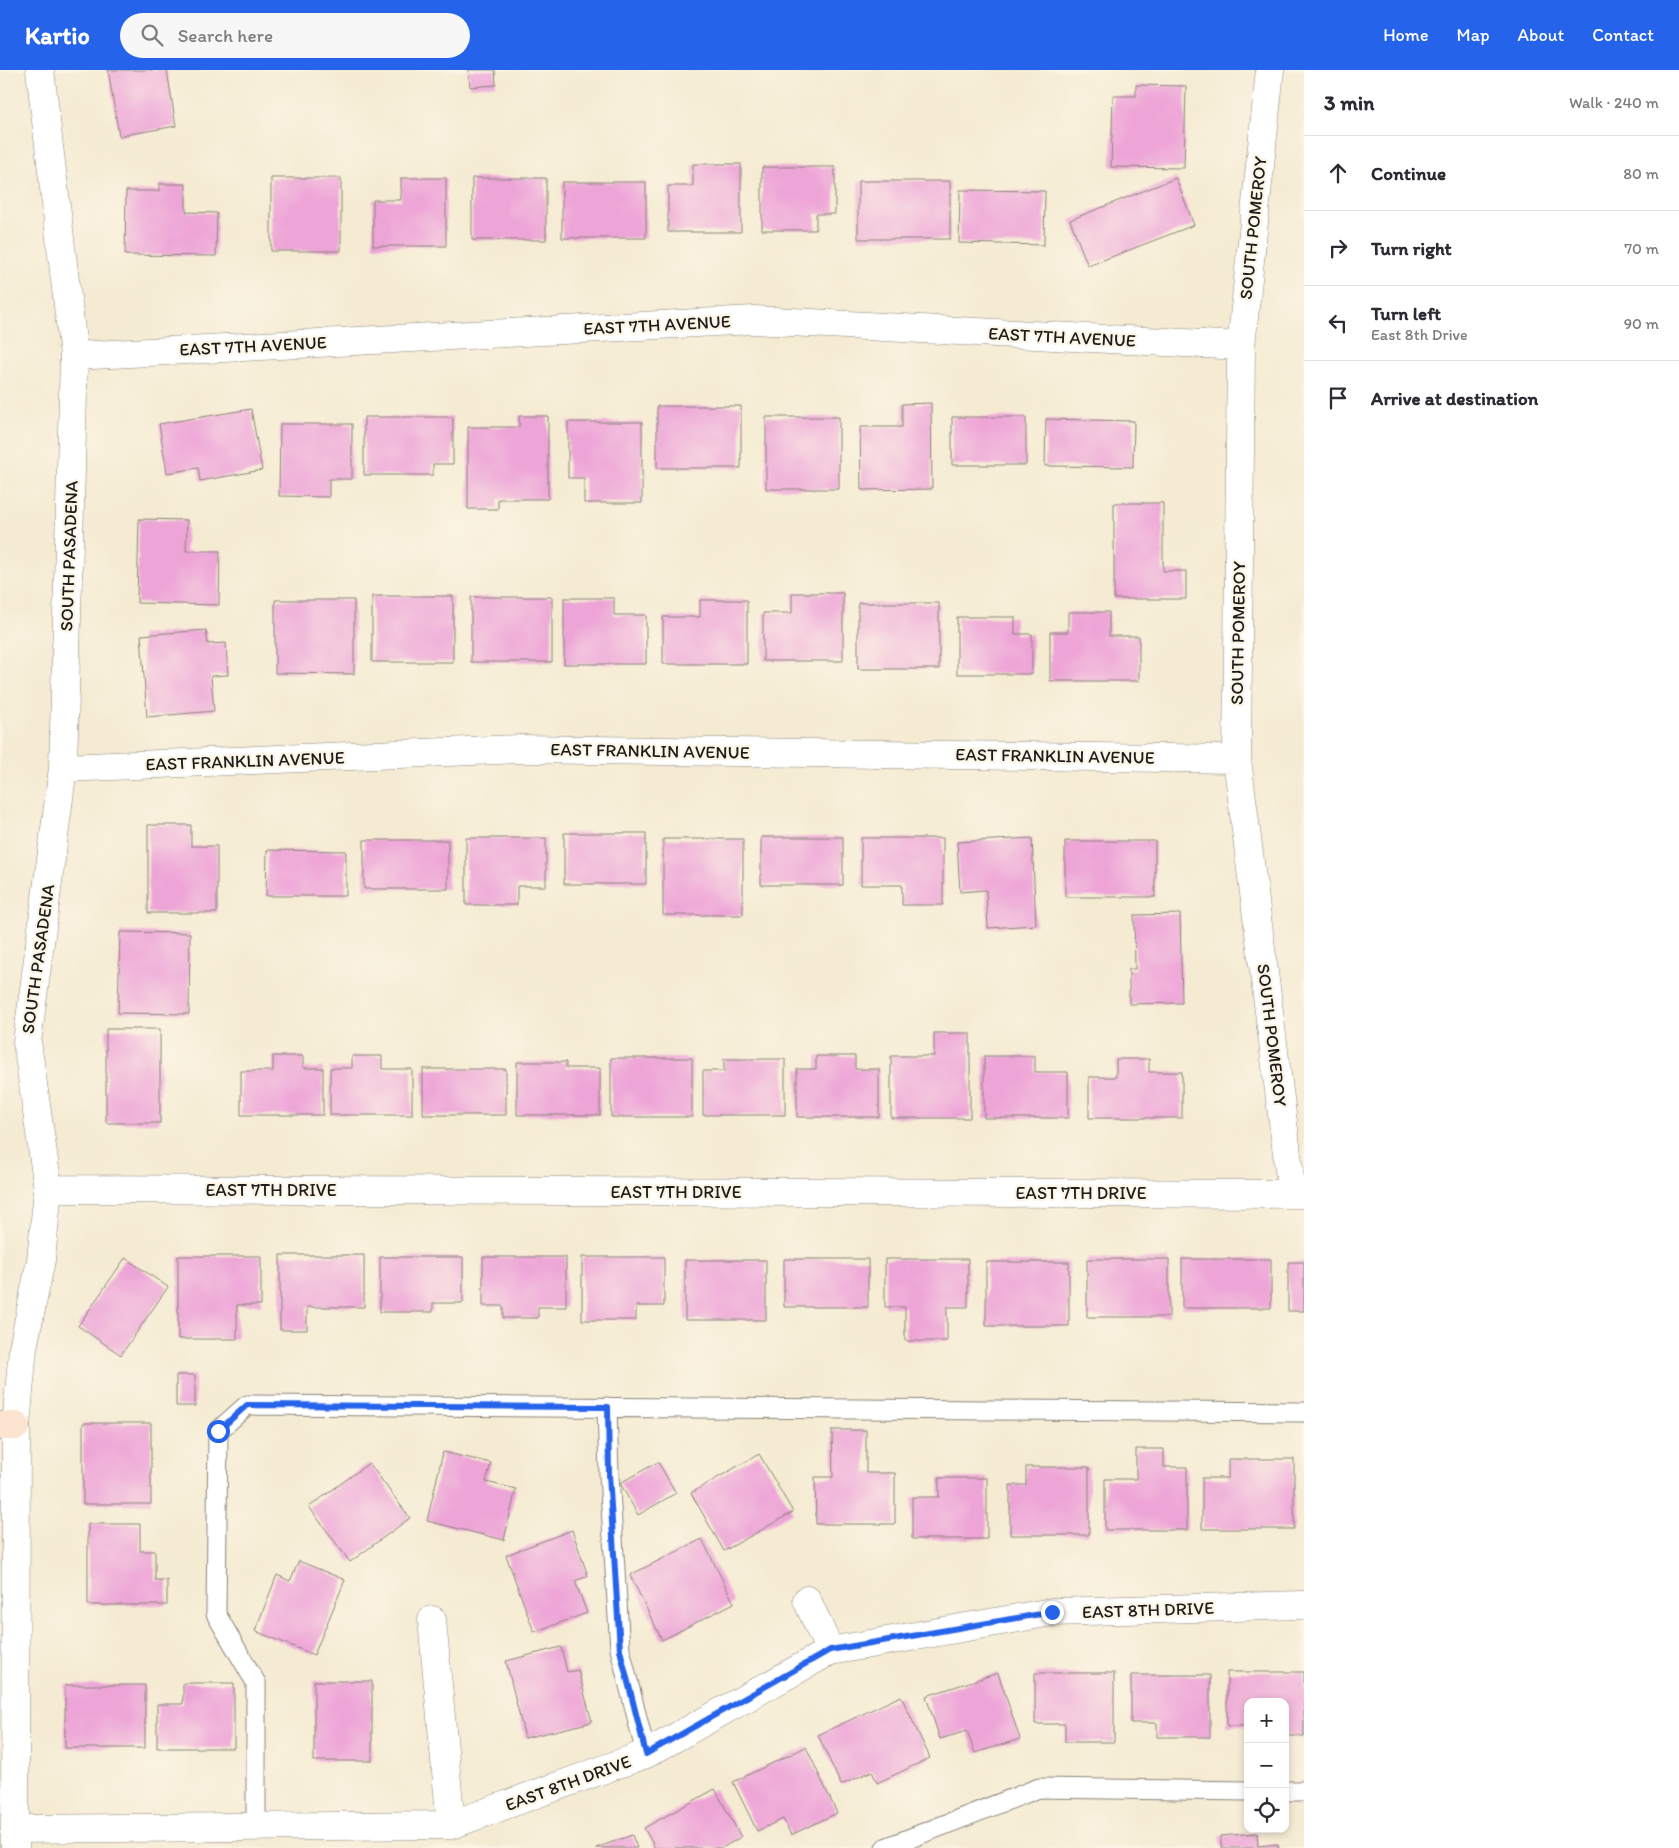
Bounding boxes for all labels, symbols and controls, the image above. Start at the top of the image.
search box [120,13,470,58]
text: Kartio [25,21,90,50]
icon: search [138,21,166,49]
text: Search here [178,24,273,47]
text: Home [1383,24,1429,46]
text: Map [1457,24,1490,46]
text: About [1518,24,1564,46]
text: Contact [1592,24,1654,46]
text: 3 min [1324,90,1374,115]
text: Walk · 240 m [1569,93,1659,112]
street label: SOUTH POMEROY [1235,155,1272,301]
icon: ahead [1324,159,1352,187]
text: Continue [1371,162,1446,185]
text: 80 m [1623,164,1659,183]
icon: right [1324,234,1352,262]
text: Turn right [1371,237,1452,260]
text: 70 m [1624,239,1659,258]
text: Turn left [1371,302,1441,325]
icon: left [1324,309,1352,337]
street label: EAST 7TH AVENUE [583,310,731,340]
text: 90 m [1624,314,1659,333]
street label: EAST 7TH AVENUE [988,322,1136,352]
text: East 8th Drive [1371,325,1468,344]
street label: EAST 7TH AVENUE [179,331,327,361]
icon: arrive [1324,384,1352,412]
text: Arrive at destination [1371,387,1538,410]
street label: SOUTH PASADENA [55,480,83,632]
street label: SOUTH POMEROY [1226,560,1250,705]
street label: EAST FRANKLIN AVENUE [550,738,750,764]
street label: EAST FRANKLIN AVENUE [955,743,1155,769]
street label: EAST FRANKLIN AVENUE [145,747,345,775]
street label: SOUTH PASADENA [17,882,59,1035]
street label: SOUTH POMEROY [1252,962,1292,1108]
street label: EAST 7TH DRIVE [205,1179,337,1201]
street label: EAST 7TH DRIVE [610,1181,742,1203]
street label: EAST 7TH DRIVE [1015,1182,1147,1204]
route start [207,1420,230,1443]
street label: EAST 8TH DRIVE [1082,1597,1214,1623]
route end [1041,1601,1064,1624]
map controls [1244,1698,1289,1833]
button: + [1244,1698,1289,1743]
button: − [1244,1743,1289,1788]
street label: EAST 8TH DRIVE [502,1750,634,1816]
button: locate [1244,1788,1289,1833]

